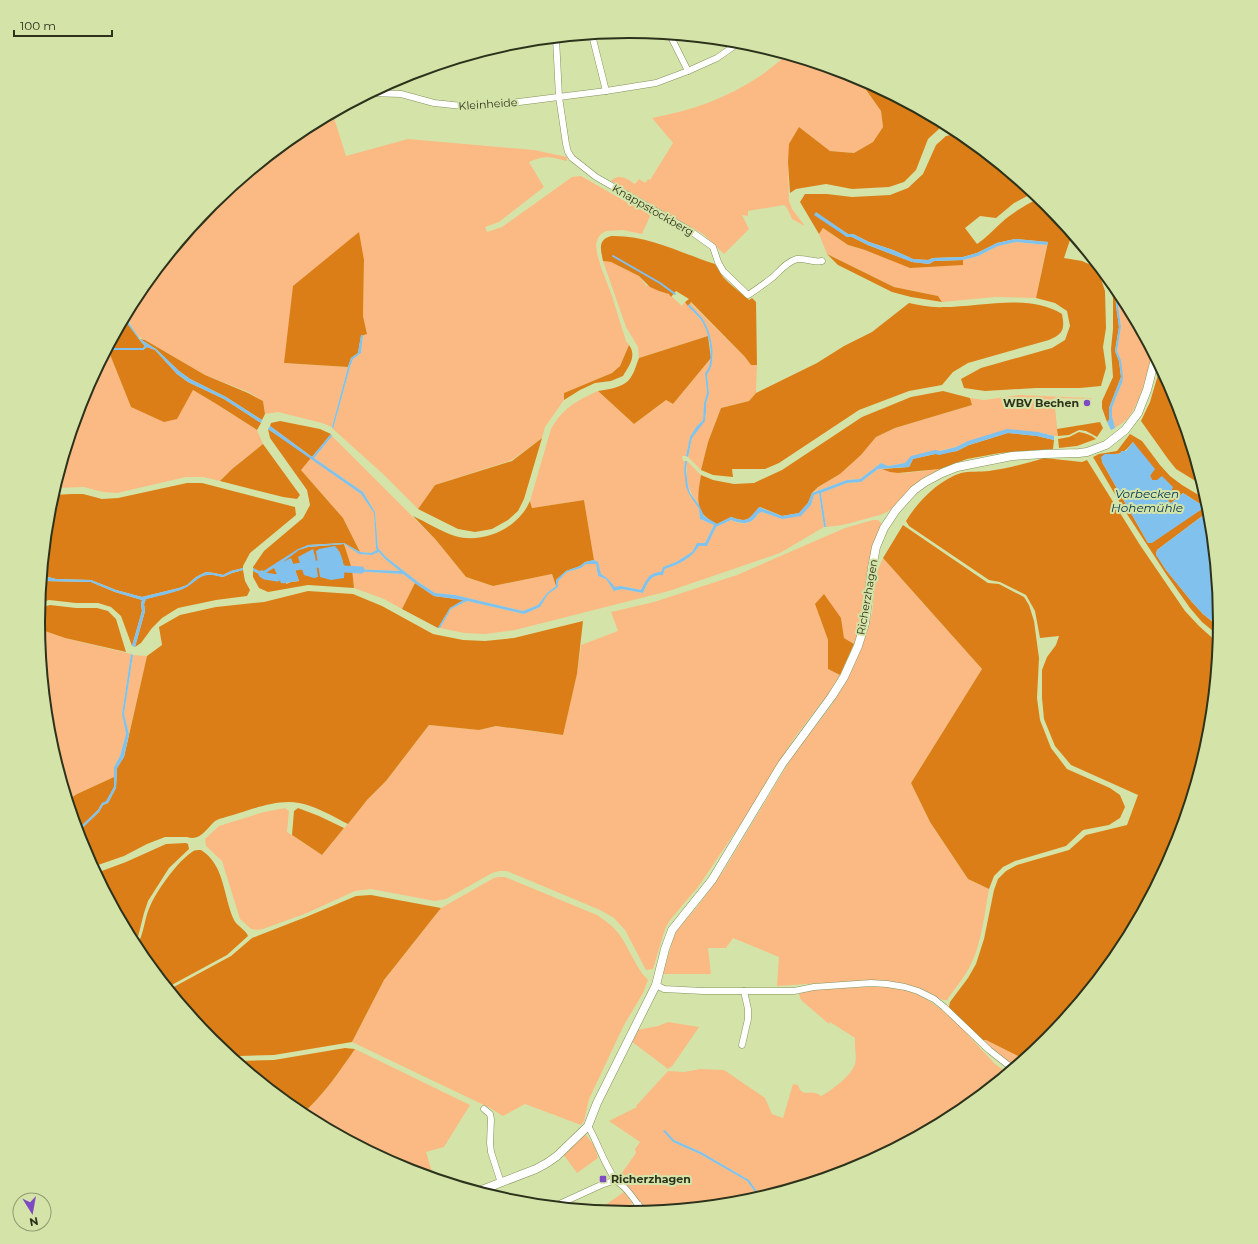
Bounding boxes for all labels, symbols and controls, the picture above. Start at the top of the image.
scale bar [14,12,112,38]
text: 100 m [20,18,56,33]
street label: Kleinheide [458,95,518,113]
street label: Knappstockberg [610,181,696,239]
place label: WBV Bechen [1003,396,1079,410]
marker: WBV Bechen [1082,398,1092,408]
water label: Vorbecken Hohemühle [1111,486,1183,515]
street label: Richerzhagen [853,558,881,636]
place label: Richerzhagen [611,1172,691,1186]
marker: Richerzhagen [598,1174,608,1184]
north arrow [12,1192,52,1232]
text: N [28,1214,40,1230]

